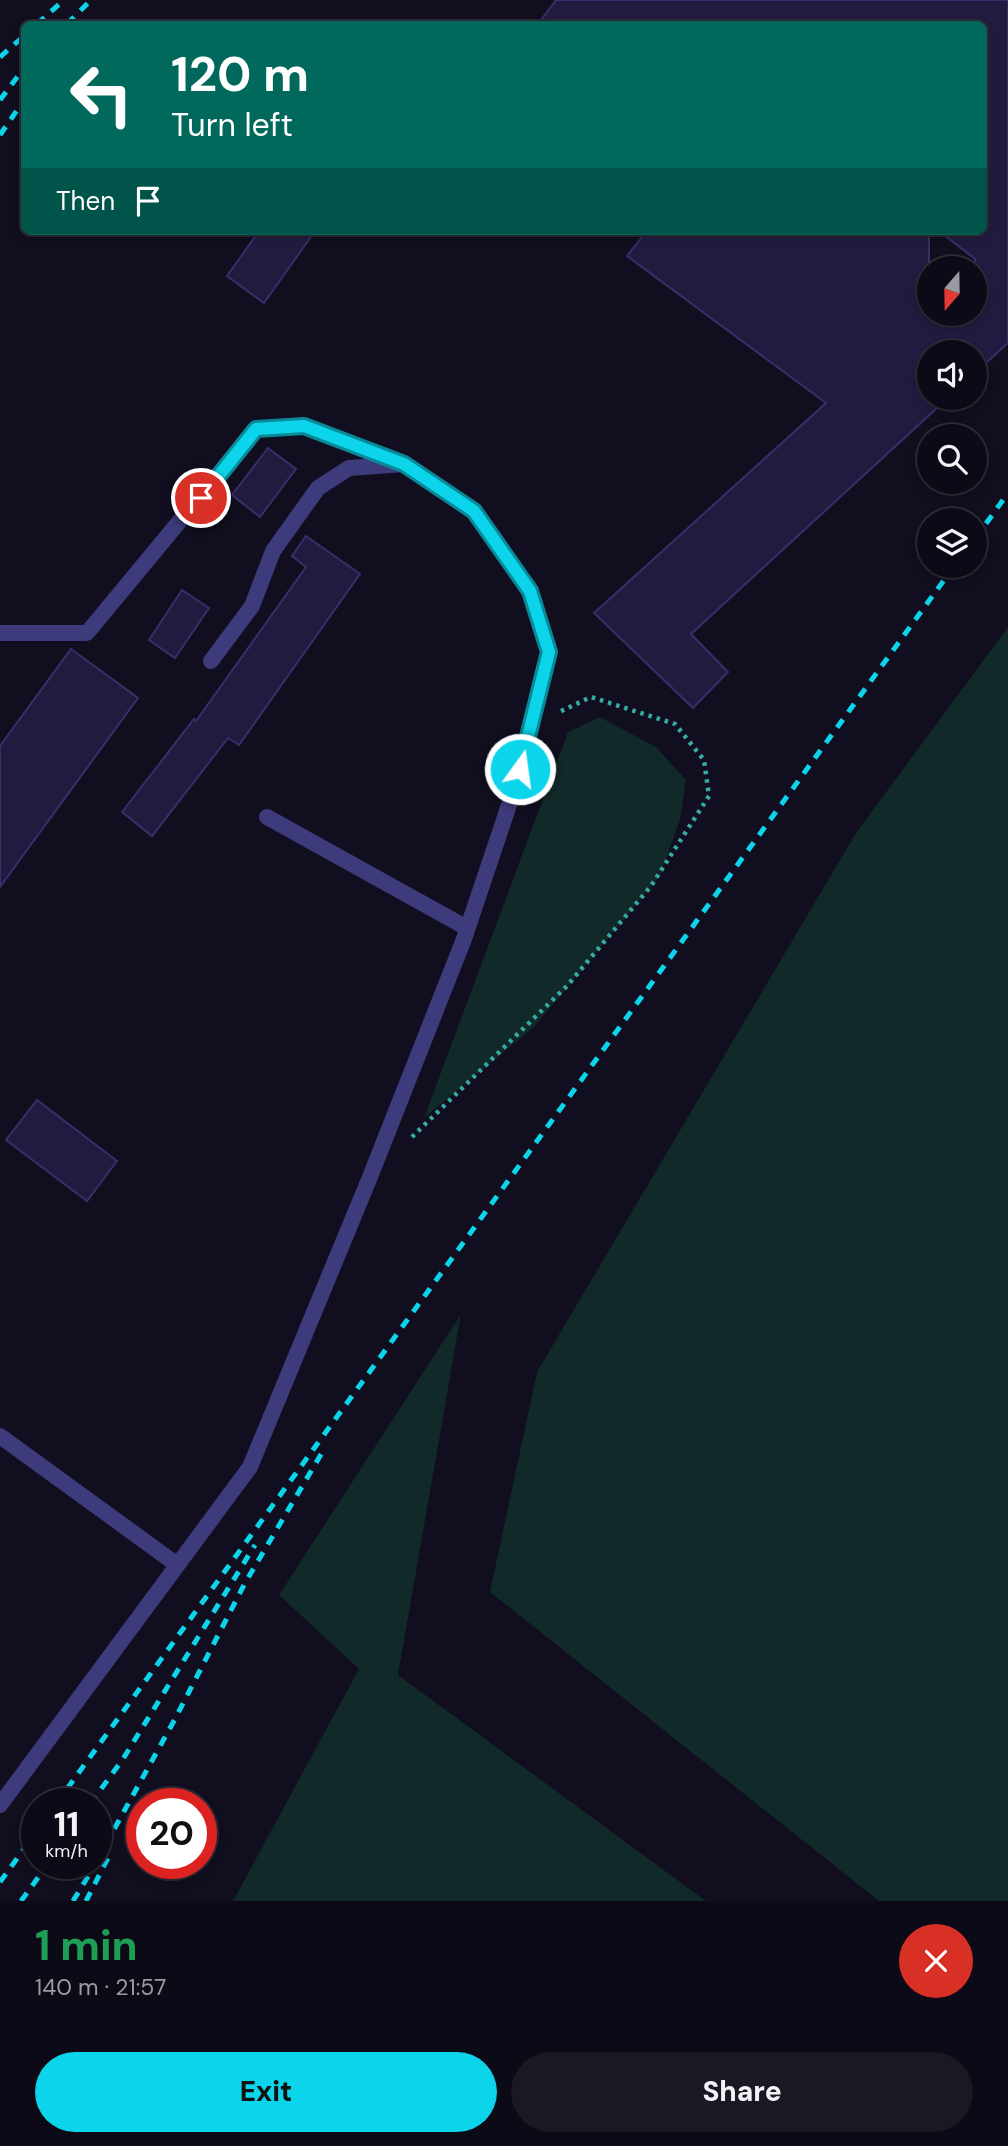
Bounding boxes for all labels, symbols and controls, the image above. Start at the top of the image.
text: 120 m [171,42,309,106]
icon: left [56,49,147,140]
text: Turn left [171,104,293,146]
icon: arrive [129,182,167,220]
text: Then [56,184,115,218]
north arrow [917,256,987,326]
map controls [917,256,987,578]
button: sound [917,340,987,410]
button: search [917,424,987,494]
pin [171,468,231,528]
icon: arrive [182,479,220,517]
button: layers [917,508,987,578]
position arrow [483,732,557,806]
speed limit sign: 20 [126,1788,217,1879]
text: 11 [54,1801,79,1847]
text: km/h [45,1839,88,1863]
text: 1 min [35,1918,138,1973]
button: close [899,1924,973,1998]
text: 140 m · 21:57 [35,1972,166,2002]
button: Exit [35,2052,497,2132]
button: Share [511,2052,973,2132]

